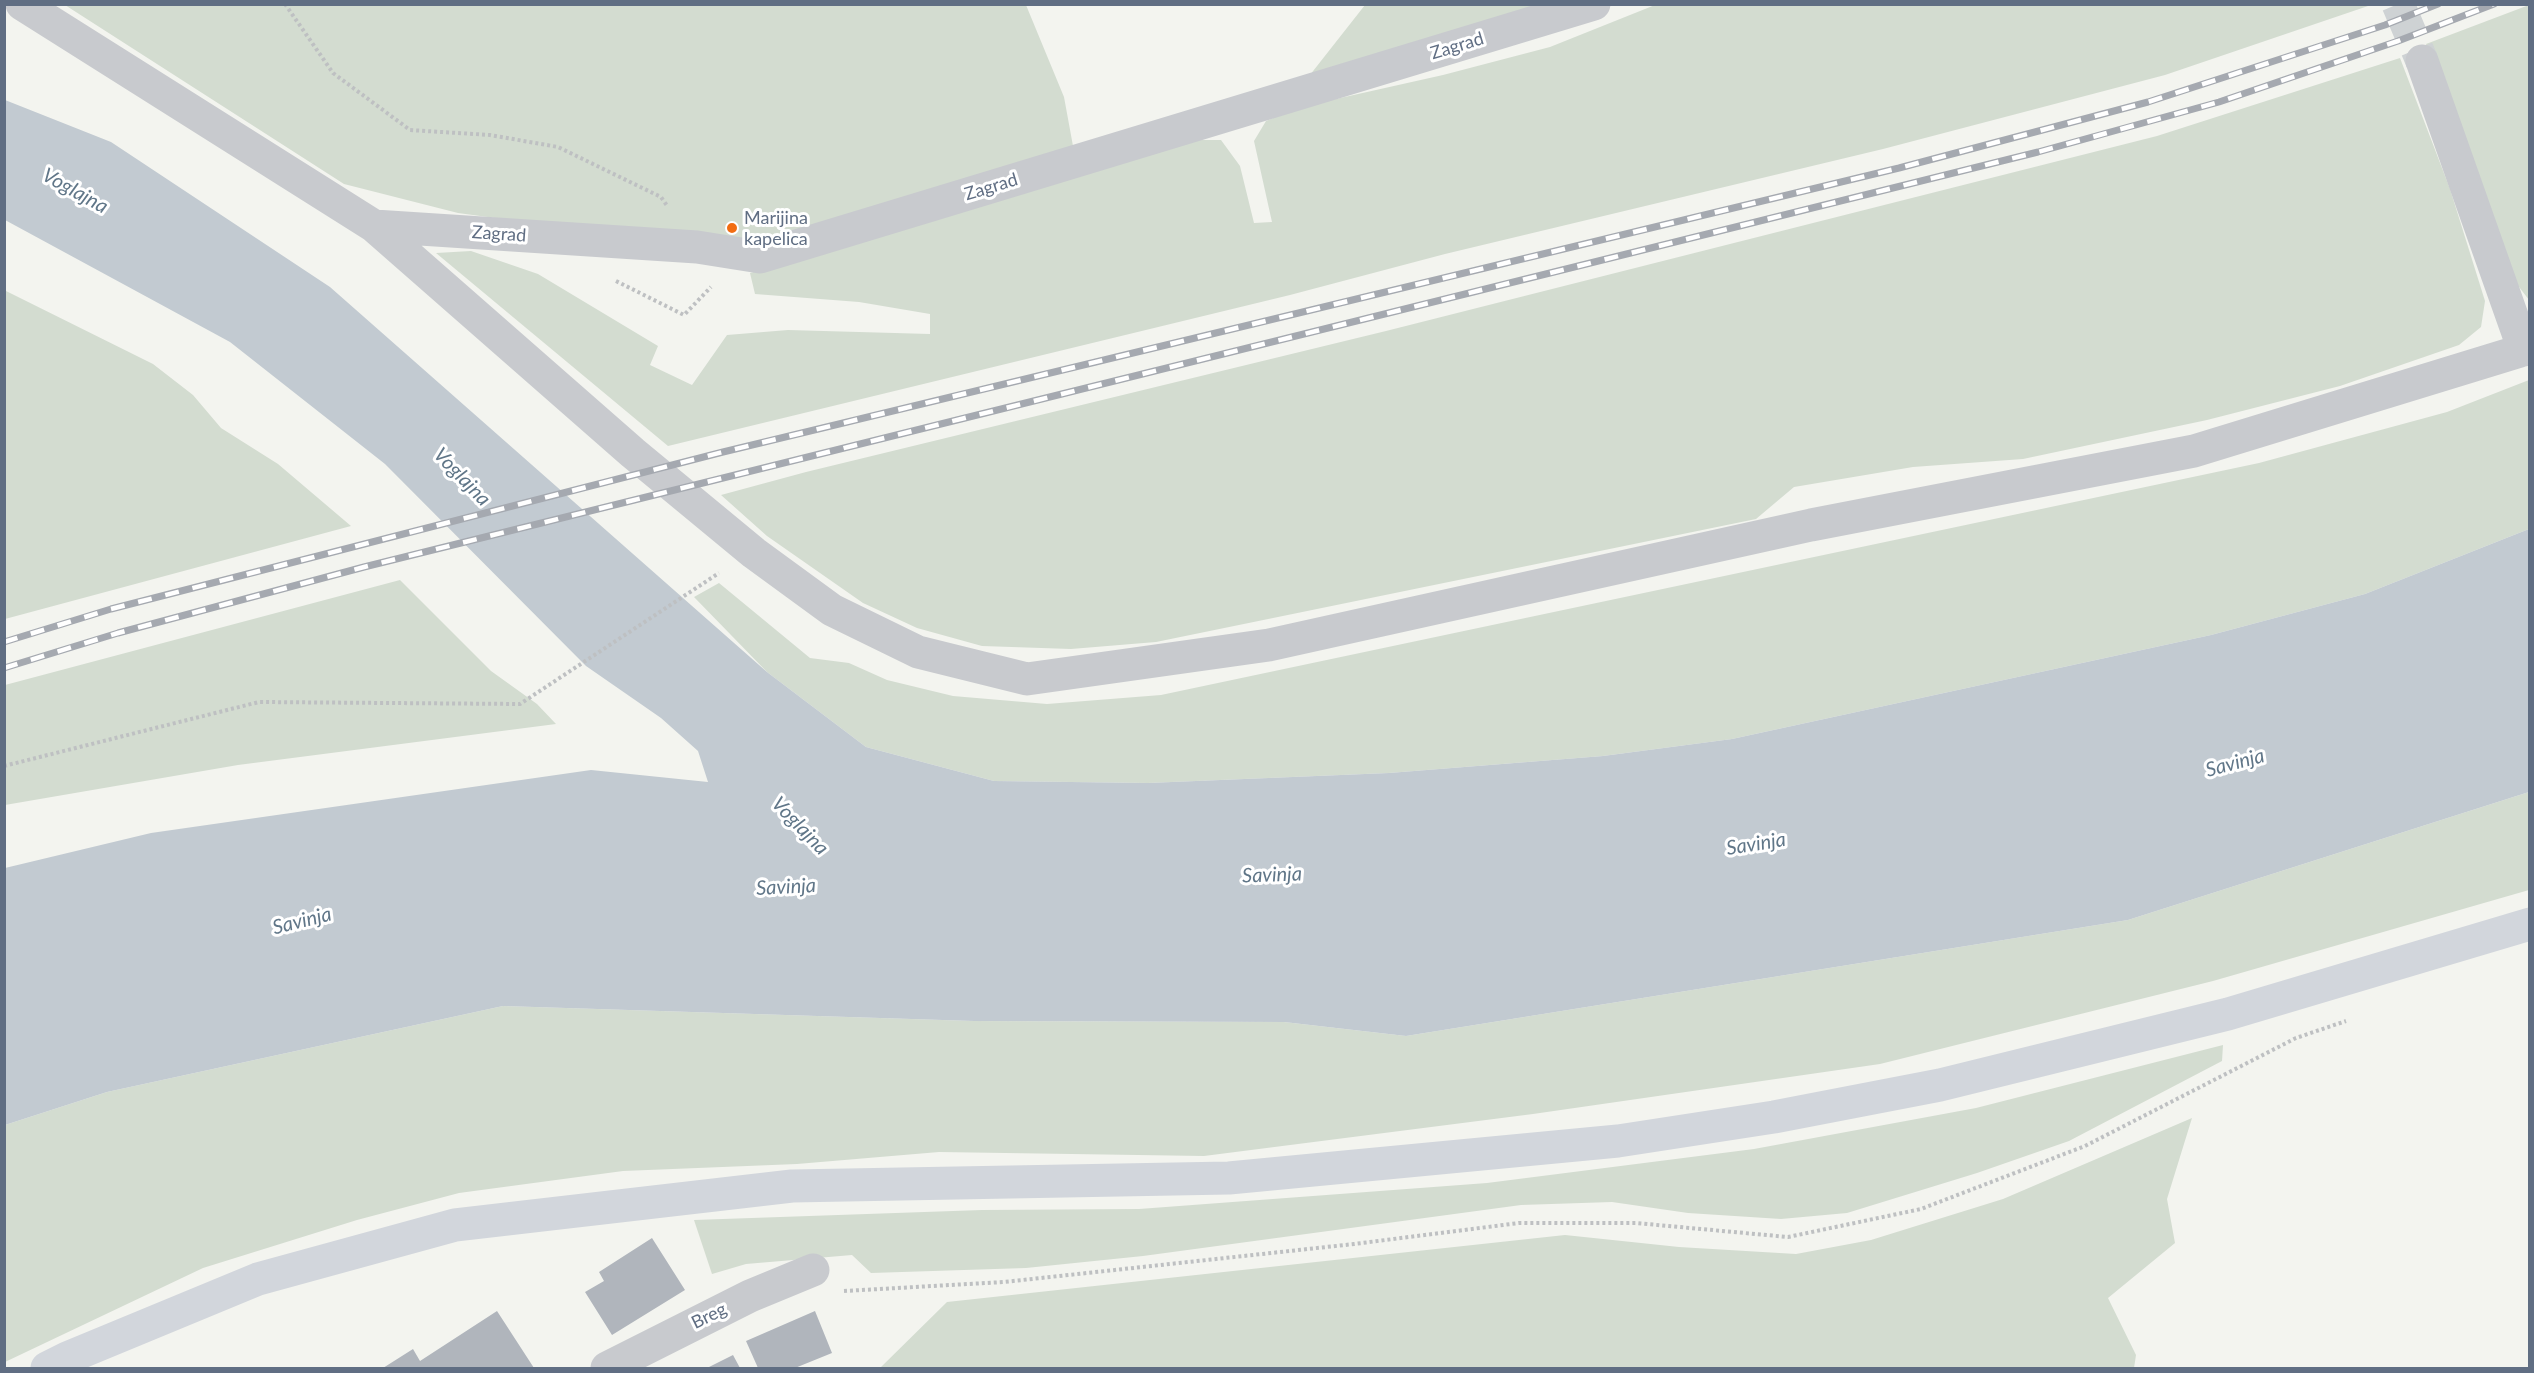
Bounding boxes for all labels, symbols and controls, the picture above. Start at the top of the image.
street label: Zagrad [1428,28,1486,64]
water label: Voglajna [38,163,112,219]
street label: Zagrad [962,169,1020,205]
place label: Marijina kapelica [744,207,808,250]
street label: Zagrad [471,221,527,247]
marker: Marijina kapelica [725,221,739,235]
water label: Voglajna [429,443,495,511]
water label: Savinja [2203,744,2267,782]
water label: Voglajna [767,792,833,860]
water label: Savinja [1725,827,1787,861]
water label: Savinja [1242,862,1302,888]
water label: Savinja [755,873,817,901]
water label: Savinja [270,902,334,940]
street label: Breg [688,1298,730,1334]

